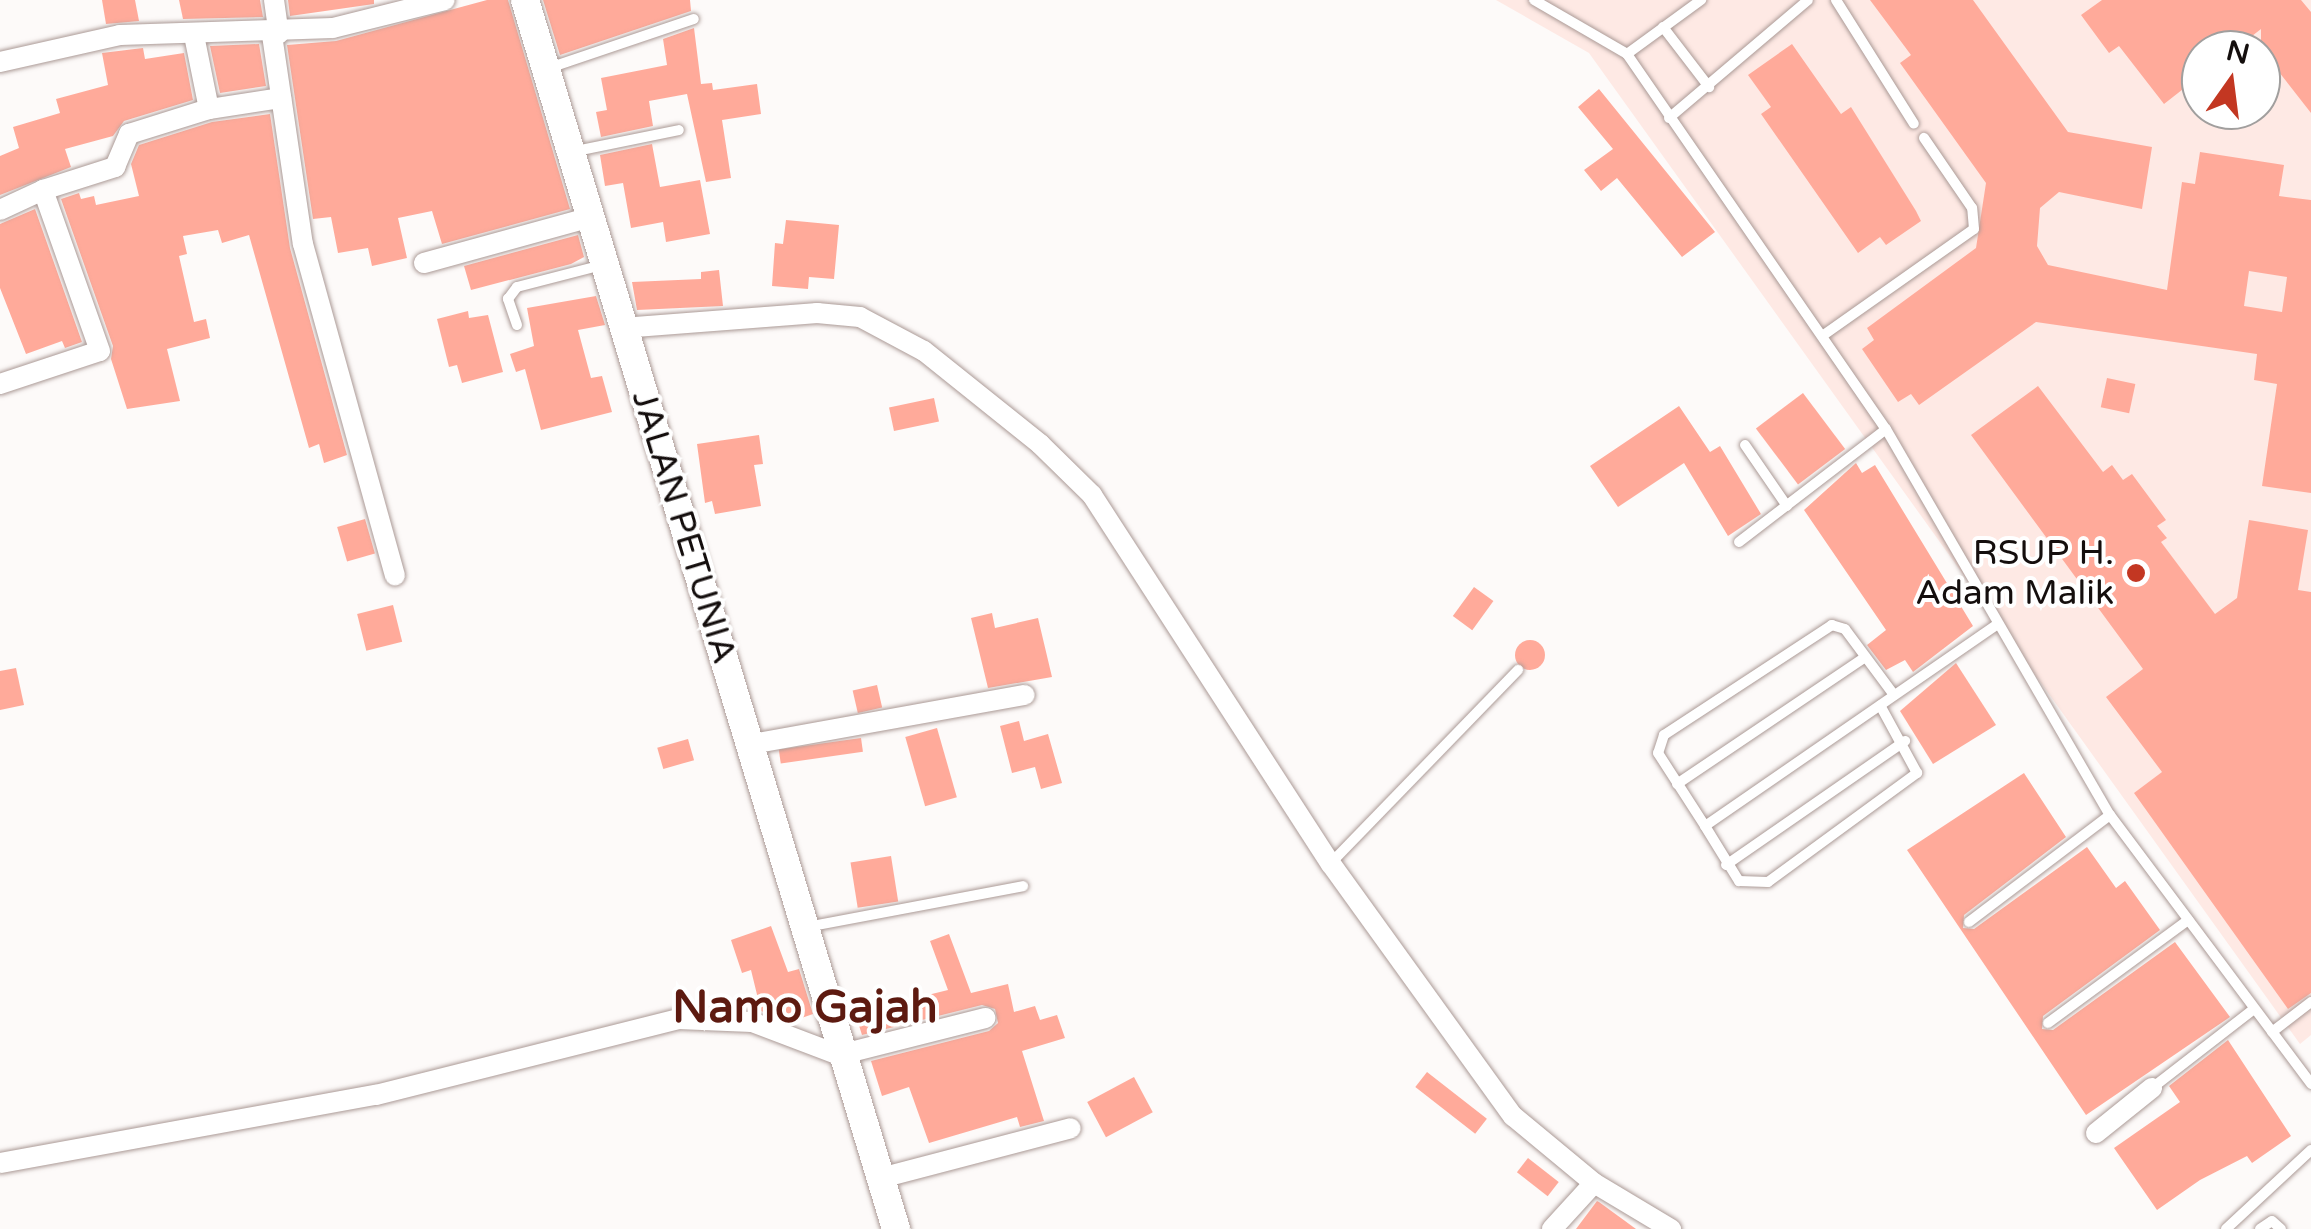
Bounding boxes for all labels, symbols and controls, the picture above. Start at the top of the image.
north arrow [2181,30,2281,130]
text: N [2223,34,2253,72]
street label: JALAN PETUNIA [623,386,745,668]
place label: RSUP H. Adam Malik [1915,532,2114,614]
marker: RSUP H. Adam Malik [2123,560,2149,586]
district label: Namo Gajah [672,982,938,1036]

